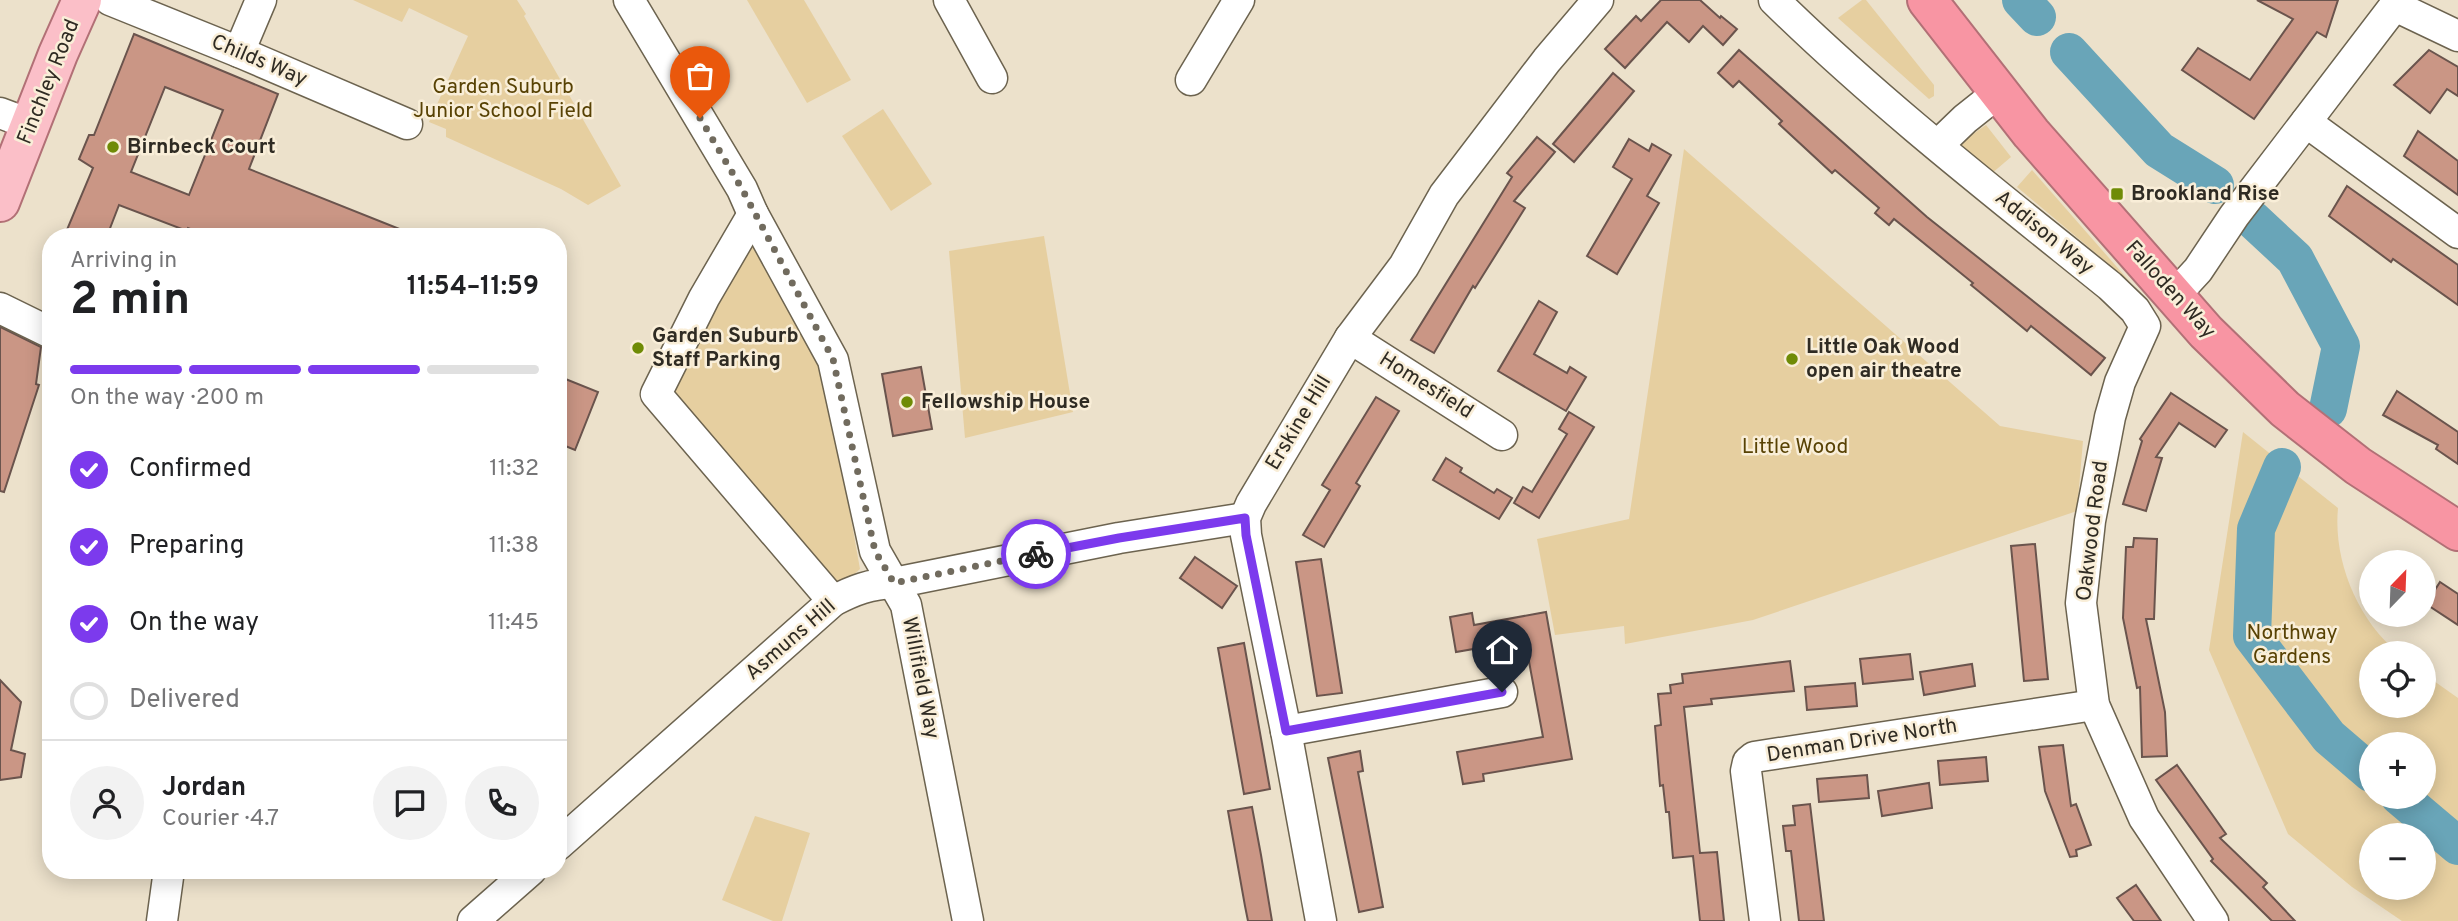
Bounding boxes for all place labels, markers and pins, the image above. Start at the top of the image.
pin [670,46,730,118]
place label: Birnbeck Court [127,134,276,161]
marker: Birnbeck Court [105,139,121,155]
place label: Brookland Rise [2131,181,2279,208]
marker: Brookland Rise [2109,186,2125,202]
place label: Garden Suburb Staff Parking [652,323,799,374]
place label: Little Oak Wood open air theatre [1806,334,1962,385]
marker: Garden Suburb Staff Parking [630,340,646,356]
marker: Little Oak Wood open air theatre [1784,351,1800,367]
place label: Fellowship House [921,389,1090,416]
marker: Fellowship House [899,394,915,410]
pin [1472,620,1532,692]

